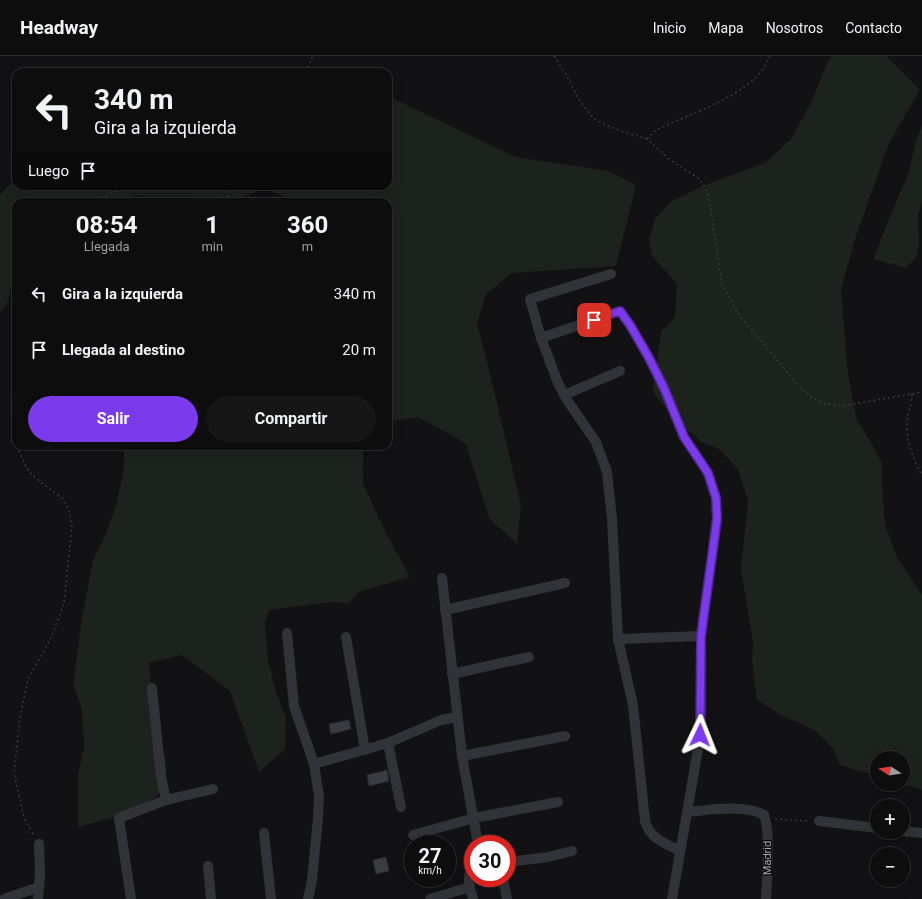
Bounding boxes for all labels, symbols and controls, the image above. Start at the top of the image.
text: Headway [20,16,98,39]
text: Inicio [653,20,686,36]
text: Mapa [708,20,744,36]
text: Nosotros [766,20,823,36]
text: Contacto [845,20,902,36]
text: 340 m [94,83,173,116]
icon: left [28,84,80,136]
text: Gira a la izquierda [94,117,237,138]
icon: arrive [77,160,99,182]
text: Luego [28,162,69,180]
text: 08:54 [76,211,138,239]
text: 1 [205,211,219,239]
text: 360 [287,211,328,239]
text: Llegada [84,239,130,254]
text: min [201,239,223,254]
text: m [302,239,313,254]
icon: left [28,283,50,305]
text: Gira a la izquierda [62,285,183,303]
text: 340 m [334,285,376,303]
pin [577,303,611,337]
icon: arrive [583,309,605,331]
icon: arrive [28,339,50,361]
text: Llegada al destino [62,341,185,359]
text: 20 m [342,341,376,359]
button: Salir [28,396,198,442]
button: Compartir [206,396,376,442]
position arrow [679,714,721,756]
north arrow [870,751,910,791]
map controls [870,751,910,887]
button: + [870,799,910,839]
speed limit sign: 30 [464,835,516,887]
street label: Madrid [761,841,774,875]
text: 27 [419,844,441,868]
button: − [870,847,910,887]
text: km/h [418,865,442,876]

